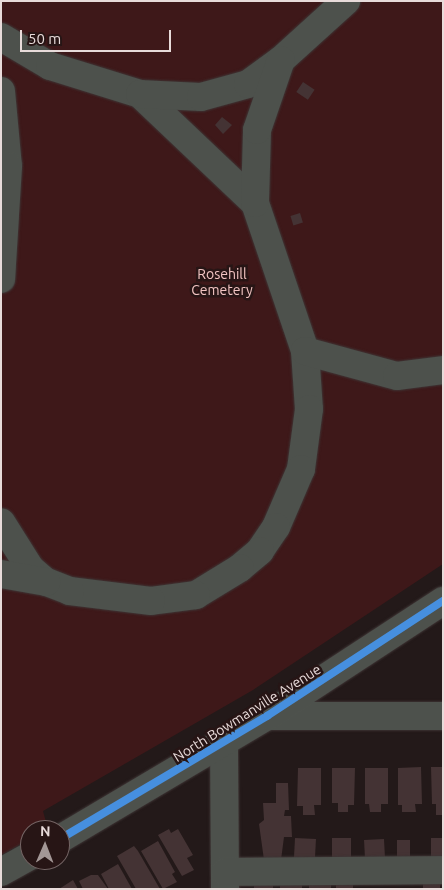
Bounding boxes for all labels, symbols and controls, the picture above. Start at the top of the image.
scale bar [22,20,174,52]
text: 50 m [28,30,61,47]
park label: Rosehill Cemetery [191,266,253,298]
street label: North Bowmanville Avenue [170,661,324,765]
north arrow [20,820,70,870]
text: N [40,823,51,839]

